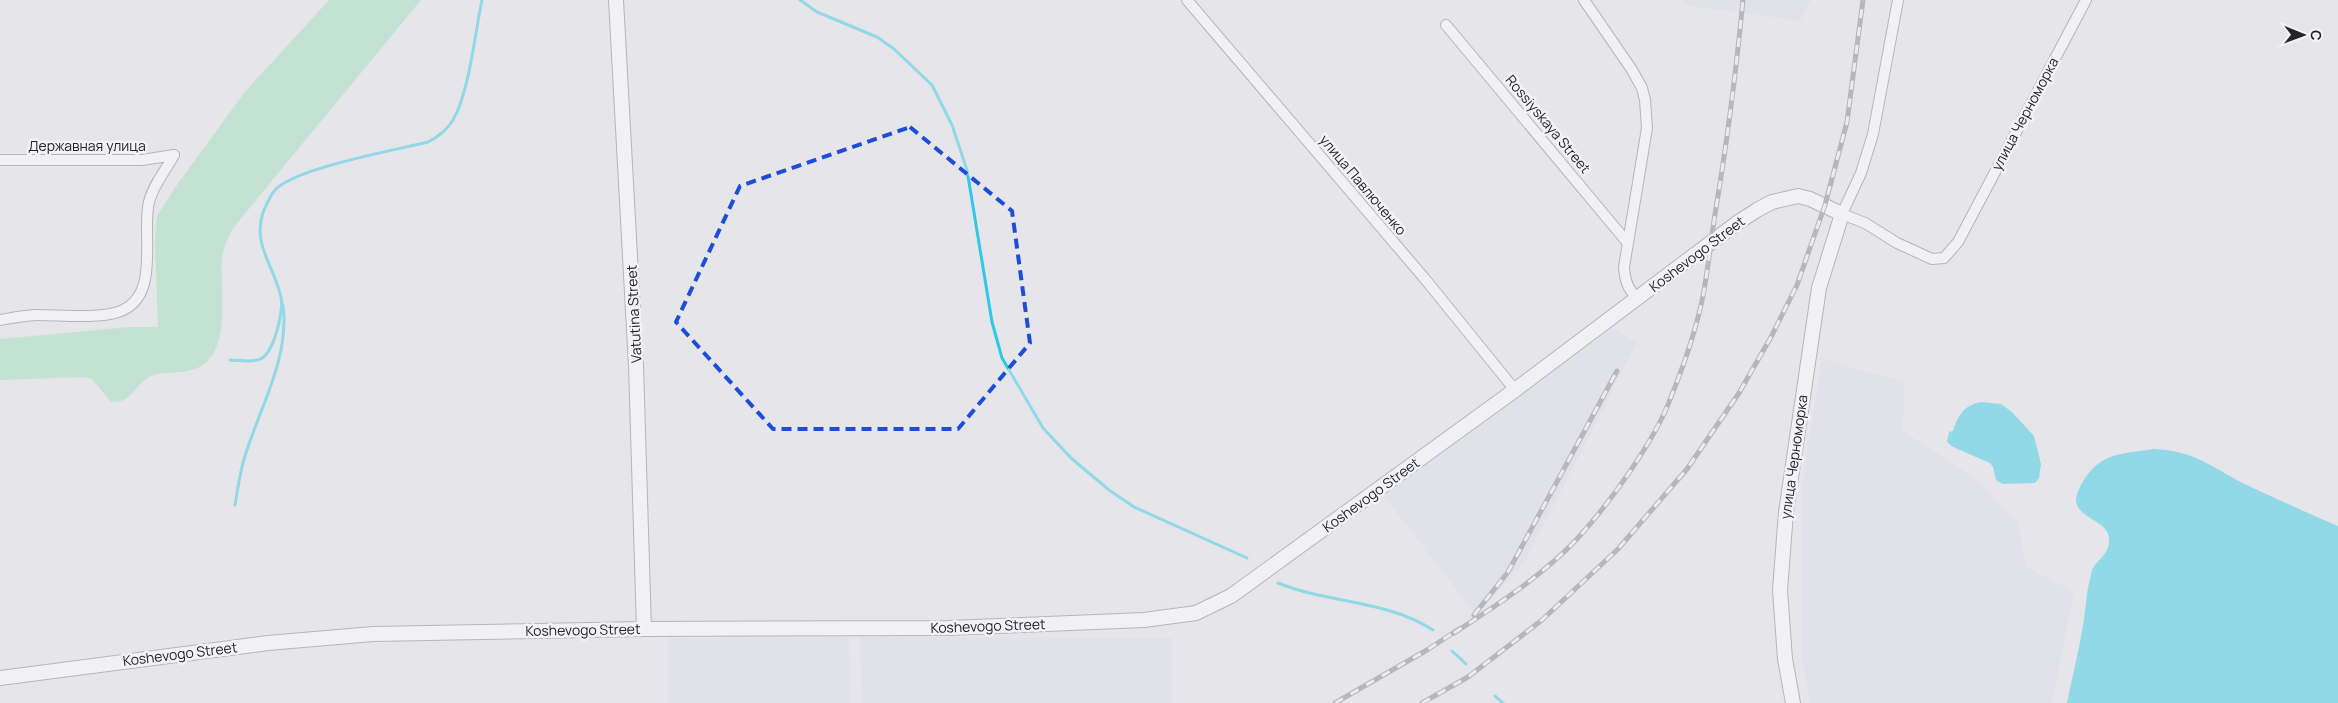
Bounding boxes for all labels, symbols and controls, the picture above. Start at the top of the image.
north arrow [2278,10,2328,60]
text: С [2307,30,2326,41]
street label: улица Черноморка [1987,54,2062,174]
street label: Rossiyskaya Street [1502,71,1595,177]
street label: улица Павлюченко [1316,130,1411,239]
street label: Державная улица [28,136,146,155]
street label: Koshevogo Street [1645,211,1749,296]
street label: Vatutina Street [621,264,646,364]
street label: улица Черноморка [1775,394,1812,520]
street label: Koshevogo Street [1319,453,1423,536]
street label: Koshevogo Street [930,614,1046,637]
street label: Koshevogo Street [525,619,641,640]
street label: Koshevogo Street [122,637,239,670]

